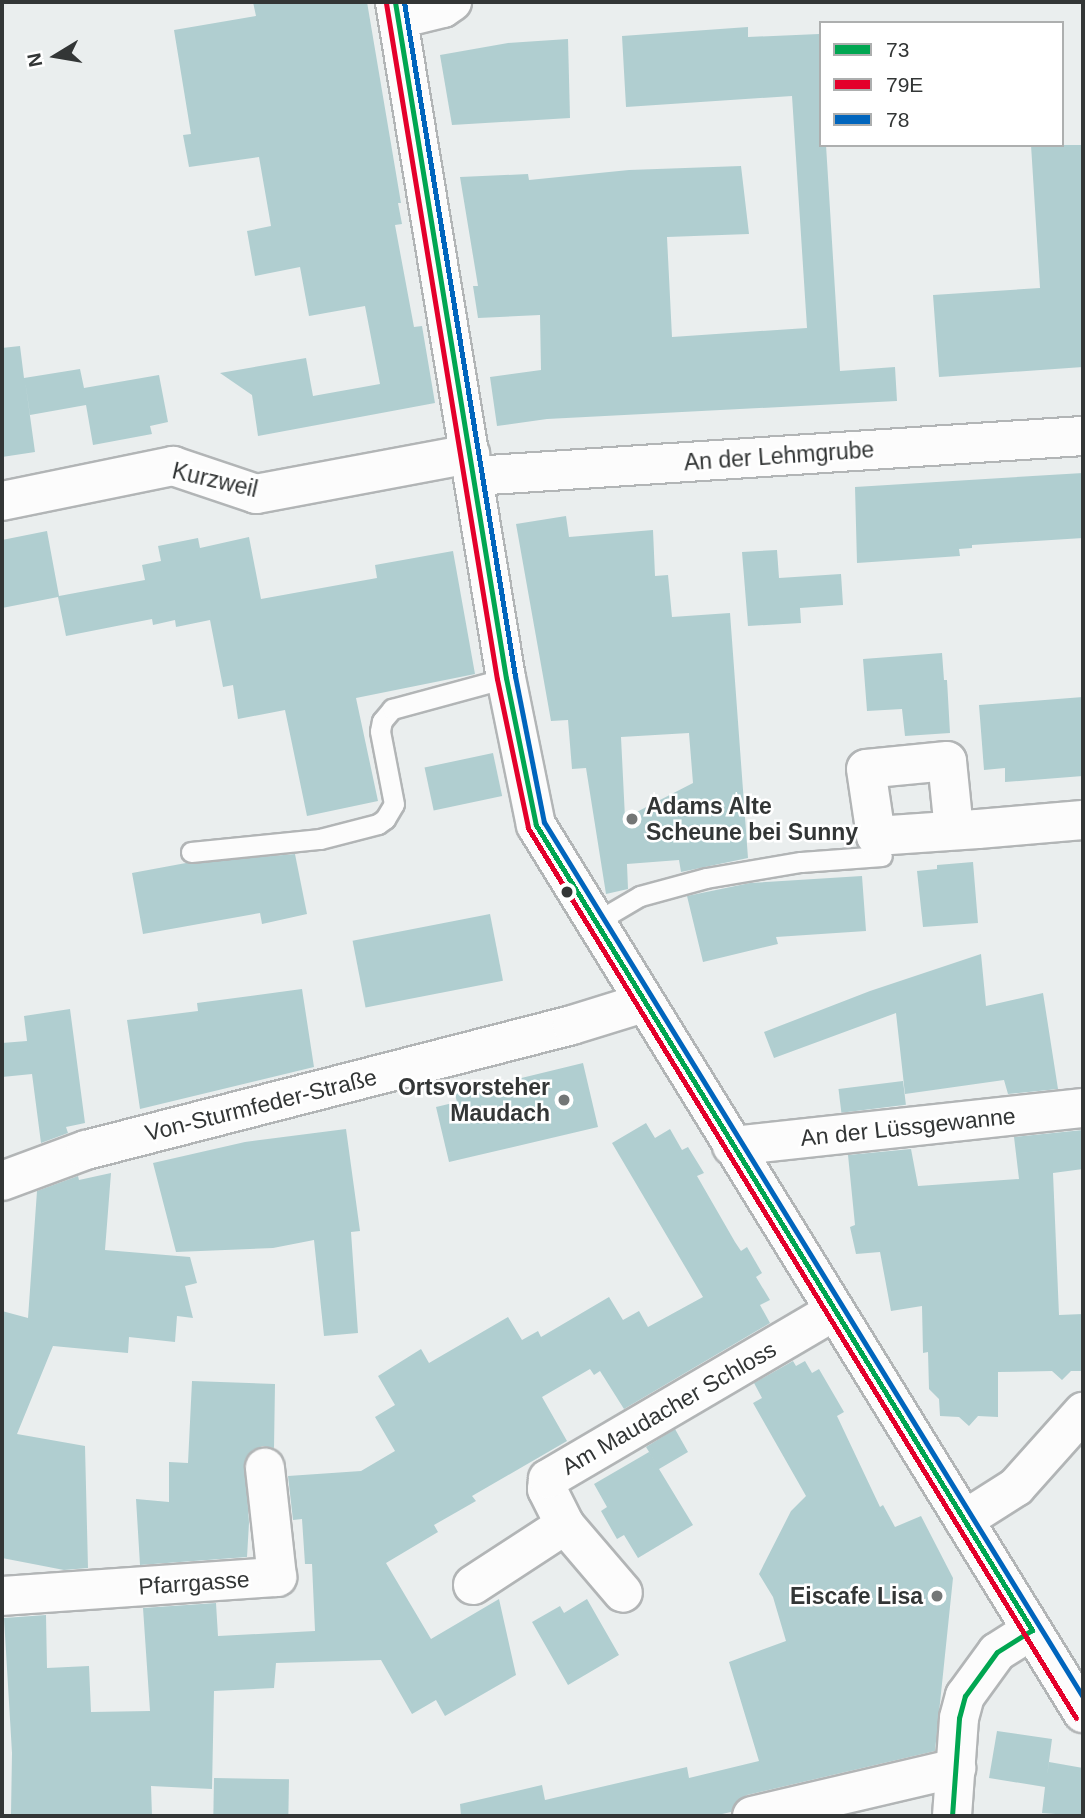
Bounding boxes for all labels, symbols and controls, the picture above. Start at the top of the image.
north arrow [21,21,91,91]
legend [819,21,1064,147]
text: 73 [886,38,909,61]
text: N [23,51,47,69]
text: 79E [886,73,923,96]
text: 78 [886,108,909,131]
street label: An der Lehmgrube [683,436,875,476]
street label: Kurzweil [170,457,260,503]
place label: Adams Alte Scheune bei Sunny [646,792,858,846]
marker: Adams Alte Scheune bei Sunny [624,811,640,827]
unlabelled marker [560,885,574,899]
street label: Von-Sturmfeder-Straße [142,1063,380,1147]
place label: Ortsvorsteher Maudach [398,1073,550,1127]
marker: Ortsvorsteher Maudach [556,1092,572,1108]
street label: An der Lüssgewanne [799,1102,1017,1152]
street label: Am Maudacher Schloss [557,1335,781,1481]
street label: Pfarrgasse [138,1565,250,1601]
place label: Eiscafe Lisa [790,1582,923,1610]
marker: Eiscafe Lisa [929,1588,945,1604]

